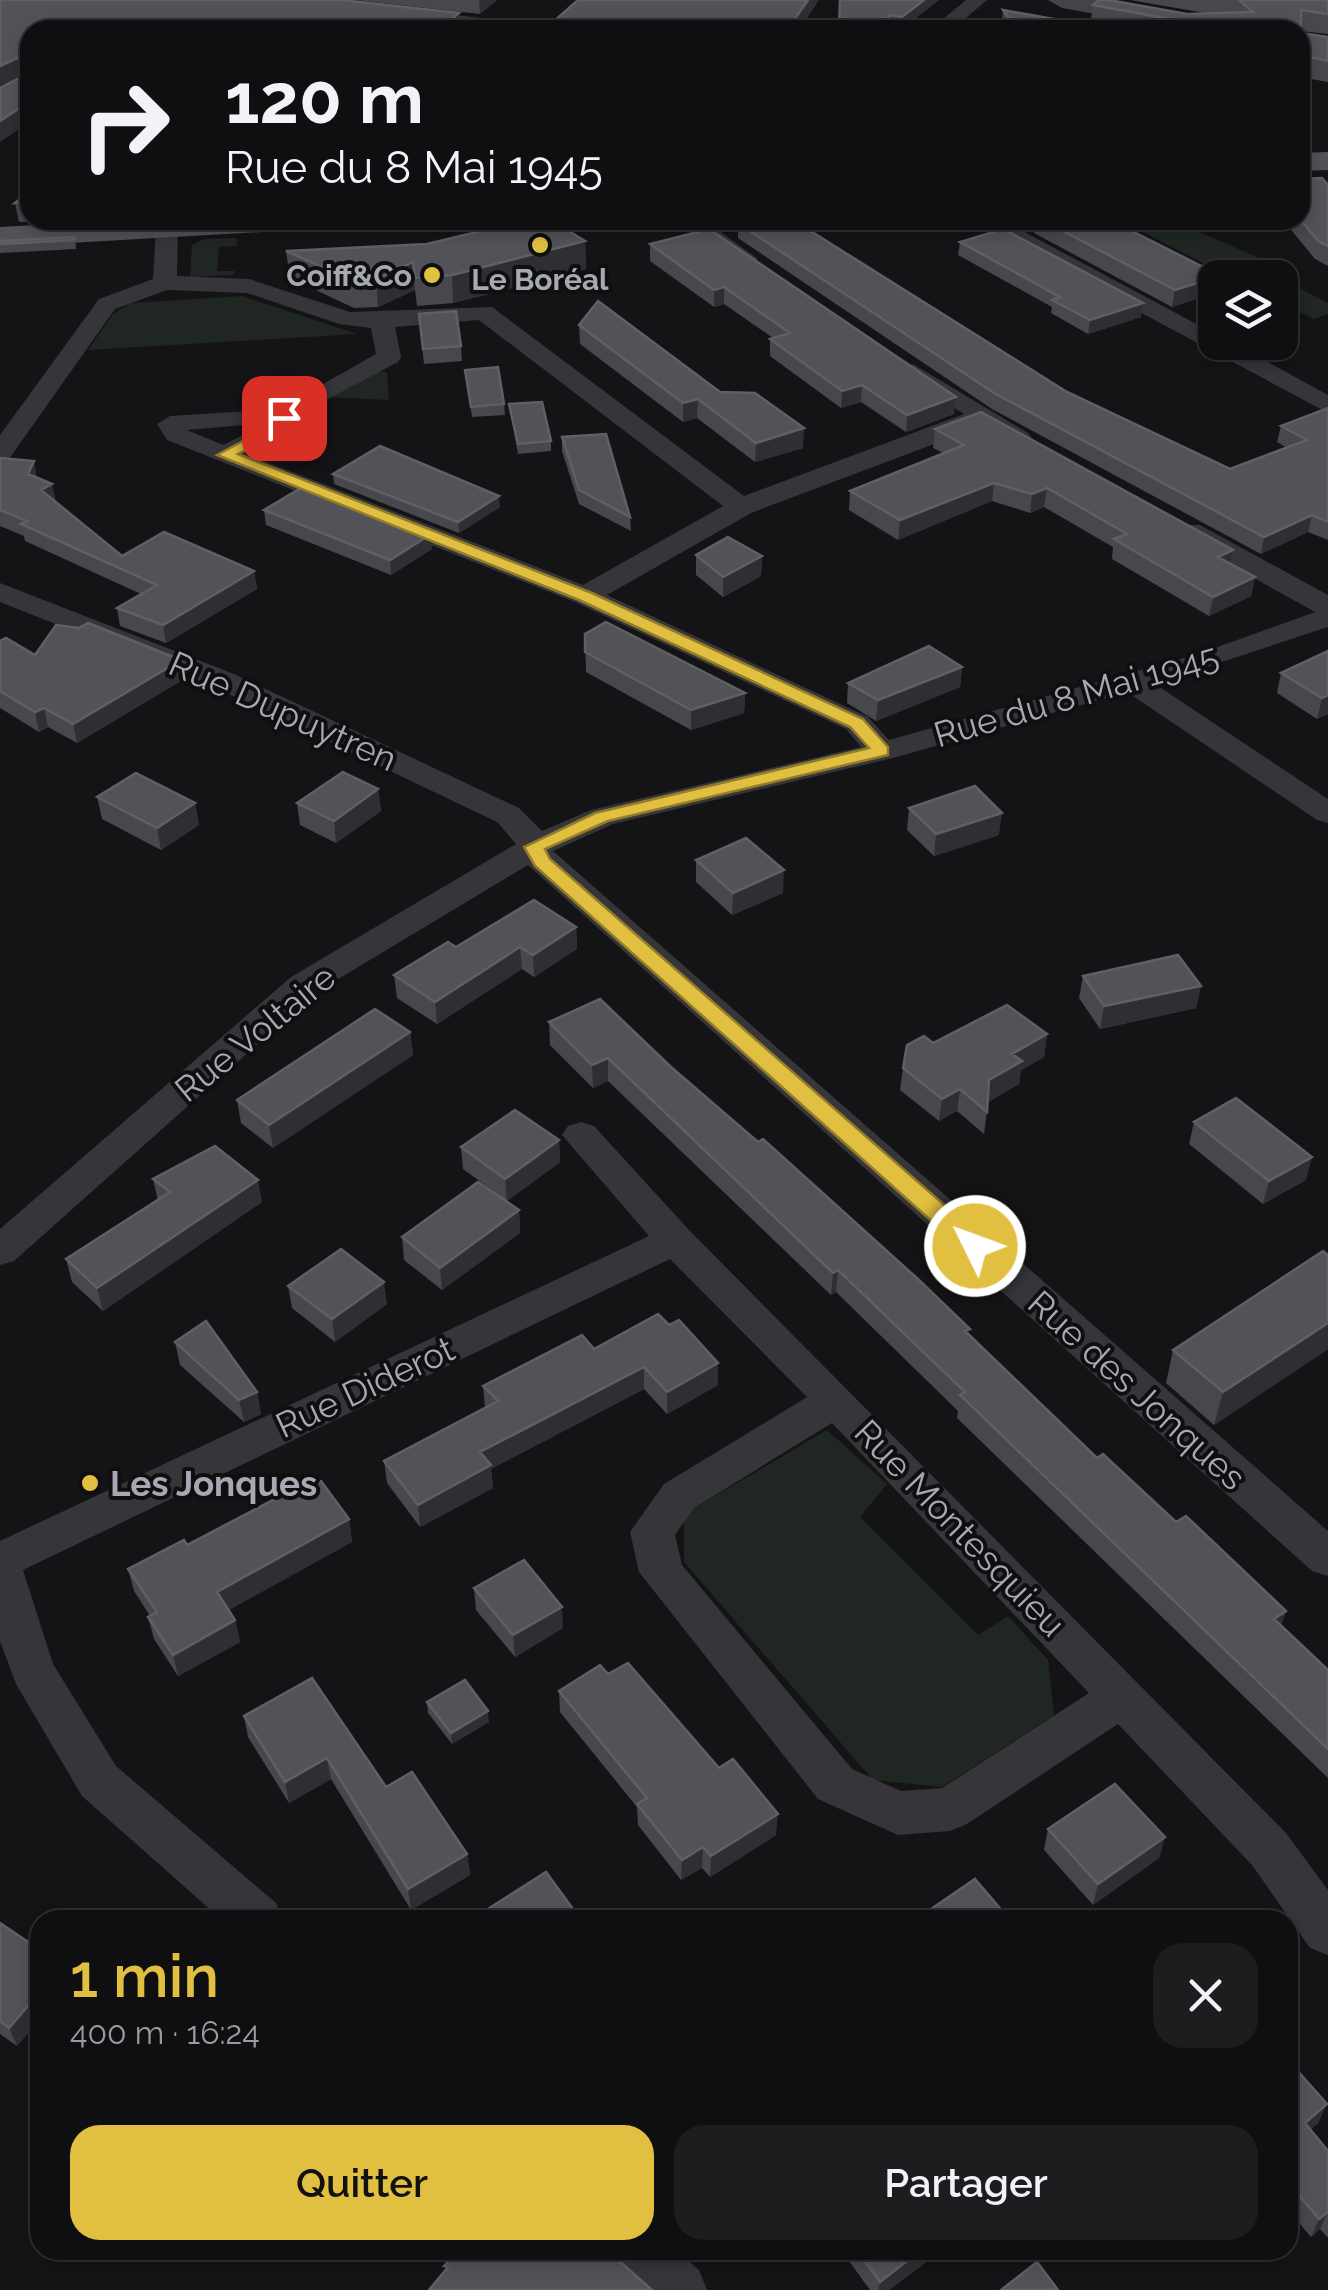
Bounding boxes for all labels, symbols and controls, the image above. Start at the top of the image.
text: 120 m [225,57,424,139]
icon: right [60,60,190,190]
text: Rue du 8 Mai 1945 [225,141,603,194]
marker: Le Boréal [529,234,551,256]
place label: Coiff&Co [286,258,412,293]
map controls [1198,260,1298,360]
button: layers [1198,260,1298,360]
place label: Le Boréal [471,262,609,297]
marker: Coiff&Co [421,264,443,286]
pin [242,376,327,461]
icon: arrive [257,391,312,446]
street label: Rue du 8 Mai 1945 [929,635,1223,755]
street label: Rue Dupuytren [163,643,403,779]
street label: Rue Voltaire [167,956,343,1110]
position arrow [923,1194,1027,1298]
street label: Rue des Jonques [1020,1282,1254,1498]
street label: Rue Diderot [269,1328,461,1446]
street label: Rue Montesquieu [846,1411,1074,1645]
place label: Les Jonques [110,1463,317,1504]
marker: Les Jonques [79,1472,101,1494]
text: 1 min [70,1941,219,2011]
button: close [1153,1943,1258,2048]
text: 400 m · 16:24 [70,2014,260,2051]
button: Quitter [70,2125,654,2240]
button: Partager [674,2125,1258,2240]

